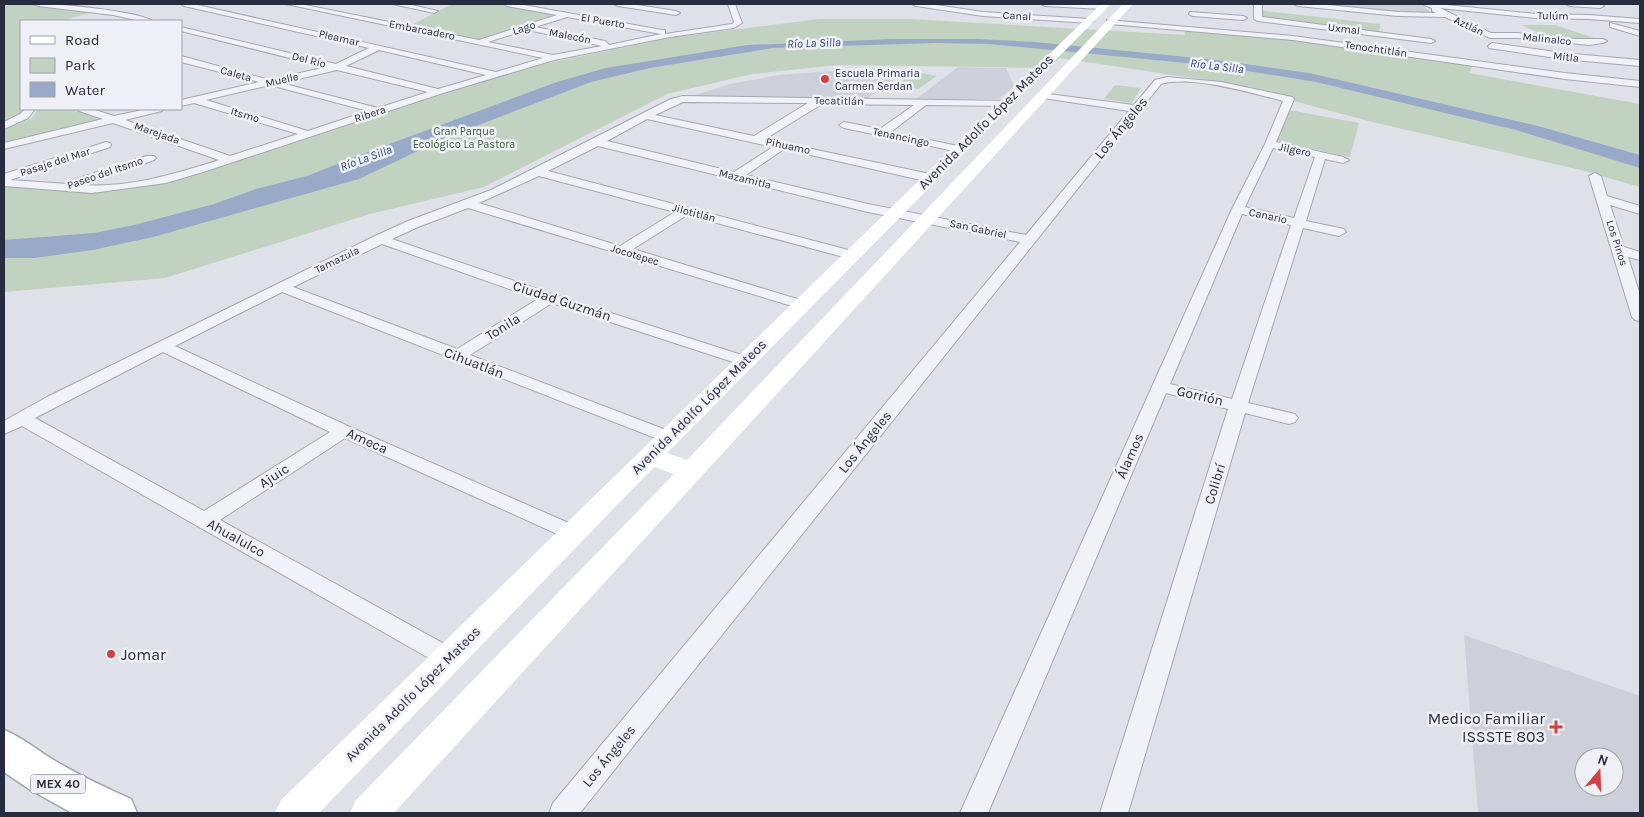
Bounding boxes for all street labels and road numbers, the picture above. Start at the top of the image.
street label: Canal [1002,9,1032,23]
street label: Tulúm [1537,9,1569,23]
street label: El Puerto [580,11,626,31]
street label: Aztlán [1452,13,1486,39]
street label: Embarcadero [388,17,456,43]
street label: Lago [511,18,537,38]
street label: Uxmal [1327,21,1361,37]
street label: Malecón [548,26,592,46]
street label: Pleamar [317,27,361,49]
street label: Malinalco [1522,30,1572,48]
street label: Tenochtitlán [1344,38,1408,60]
street label: Mitla [1552,49,1580,65]
street label: Del Río [291,50,327,70]
street label: Avenida Adolfo López Mateos [915,51,1057,193]
street label: Caleta [219,64,253,84]
street label: Muelle [264,70,300,90]
street label: Los Ángeles [1090,93,1151,162]
street label: Tecatitlán [814,94,864,108]
street label: Ribera [353,103,387,125]
street label: Itsmo [229,104,261,126]
street label: Marejada [133,119,181,147]
street label: Tenancingo [872,125,930,149]
street label: Pihuamo [765,135,811,157]
street label: Jilgero [1278,140,1312,160]
street label: Pasaje del Mar [18,145,92,179]
street label: Paseo del Itsmo [65,154,145,192]
street label: Mazamitla [717,166,773,192]
street label: Jilotitlán [671,201,717,225]
street label: Canario [1248,206,1288,226]
street label: San Gabriel [948,217,1008,241]
street label: Los Pinos [1604,218,1631,268]
street label: Jocotepec [609,242,661,269]
street label: Tamazula [313,244,361,276]
street label: Ciudad Guzmán [511,277,613,325]
street label: Tonila [482,310,524,344]
street label: Avenida Adolfo López Mateos [628,336,770,478]
street label: Cihuatlán [442,344,506,382]
street label: Gorrión [1175,382,1225,410]
street label: Los Ángeles [834,407,895,476]
street label: Ameca [344,424,390,458]
street label: Álamos [1112,430,1147,481]
street label: Ajuic [256,460,292,492]
street label: Colibrí [1201,461,1229,507]
street label: Ahualulco [204,515,268,561]
street label: Avenida Adolfo López Mateos [342,623,484,765]
street label: Los Ángeles [578,721,639,790]
road number: MEX 40 [30,774,86,794]

